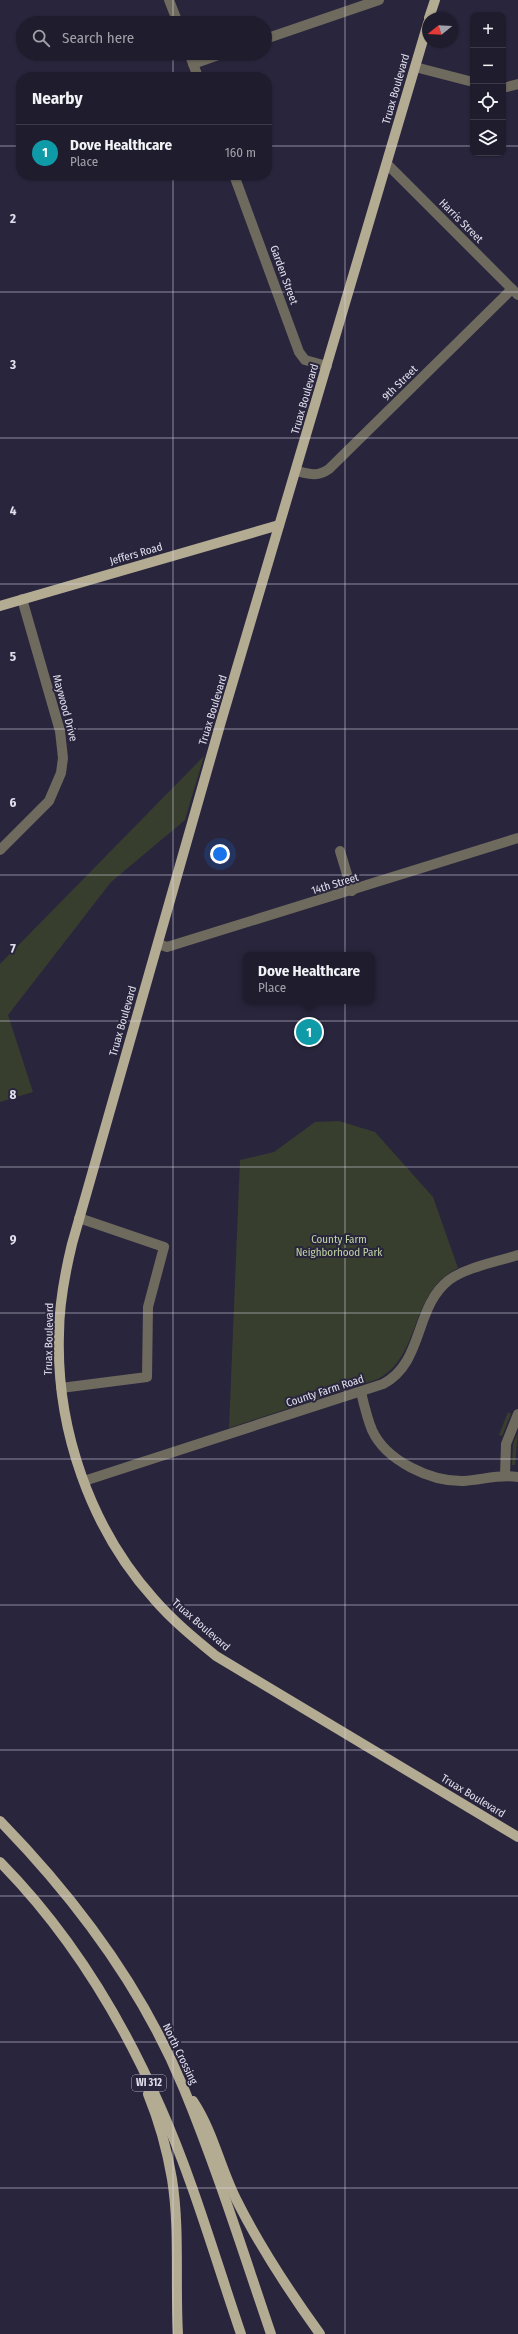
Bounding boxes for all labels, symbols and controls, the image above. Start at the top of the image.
north arrow [422,12,458,48]
map controls [470,12,506,156]
button: + [470,12,506,48]
search box [16,16,272,60]
icon: search [30,27,52,49]
text: Search here [62,29,134,47]
button: − [470,48,506,84]
street label: Truax Boulevard [380,52,412,126]
button: locate [470,84,506,120]
text: Nearby [32,88,83,109]
button: layers [470,120,506,156]
text: Dove Healthcare [70,136,172,154]
text: 1 [42,145,48,160]
text: 160 m [225,145,256,160]
text: Place [70,154,98,169]
street label: Harris Street [436,196,486,246]
text: 2 [9,211,16,226]
street label: Garden Street [267,244,301,307]
text: 3 [9,357,16,372]
street label: Truax Boulevard [289,362,321,436]
street label: 9th Street [380,362,421,403]
text: 4 [10,503,17,518]
street label: Jeffers Road [108,540,164,568]
text: 5 [10,649,16,664]
street label: Maywood Drive [50,673,80,743]
street label: Truax Boulevard [196,673,230,747]
text: 6 [10,795,17,810]
your location [210,844,230,864]
street label: 14th Street [310,871,361,897]
text: 7 [10,941,16,956]
popup [243,952,375,1004]
text: Dove Healthcare [258,962,360,980]
text: Place [258,980,286,995]
street label: Truax Boulevard [107,984,139,1058]
pin: 1 [296,1017,322,1047]
text: 8 [10,1087,17,1102]
text: 9 [10,1232,17,1247]
park label: County Farm Neighborhood Park [296,1233,383,1259]
street label: Truax Boulevard [42,1303,56,1375]
street label: County Farm Road [284,1372,366,1410]
street label: Truax Boulevard [169,1596,233,1654]
street label: Truax Boulevard [439,1772,507,1820]
street label: North Crossing [160,2021,201,2087]
road number: WI 312 [132,2075,166,2091]

